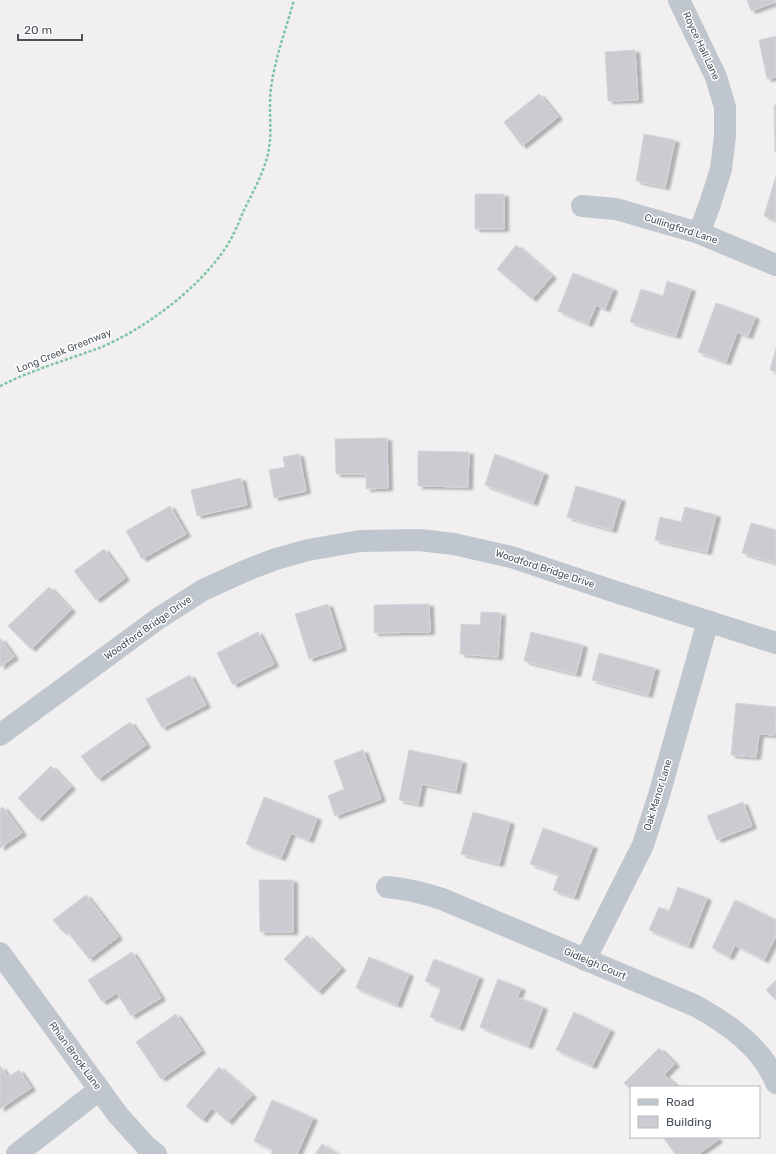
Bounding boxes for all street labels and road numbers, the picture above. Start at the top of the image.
street label: Royce Hall Lane [680,10,722,82]
street label: Cullingford Lane [643,211,720,247]
street label: Long Creek Greenway [15,326,114,376]
street label: Woodford Bridge Drive [494,547,597,591]
street label: Woodford Bridge Drive [102,593,194,663]
street label: Oak Manor Lane [641,758,675,832]
street label: Gidleigh Court [562,946,628,983]
street label: Rhian Brook Lane [46,1020,104,1093]

